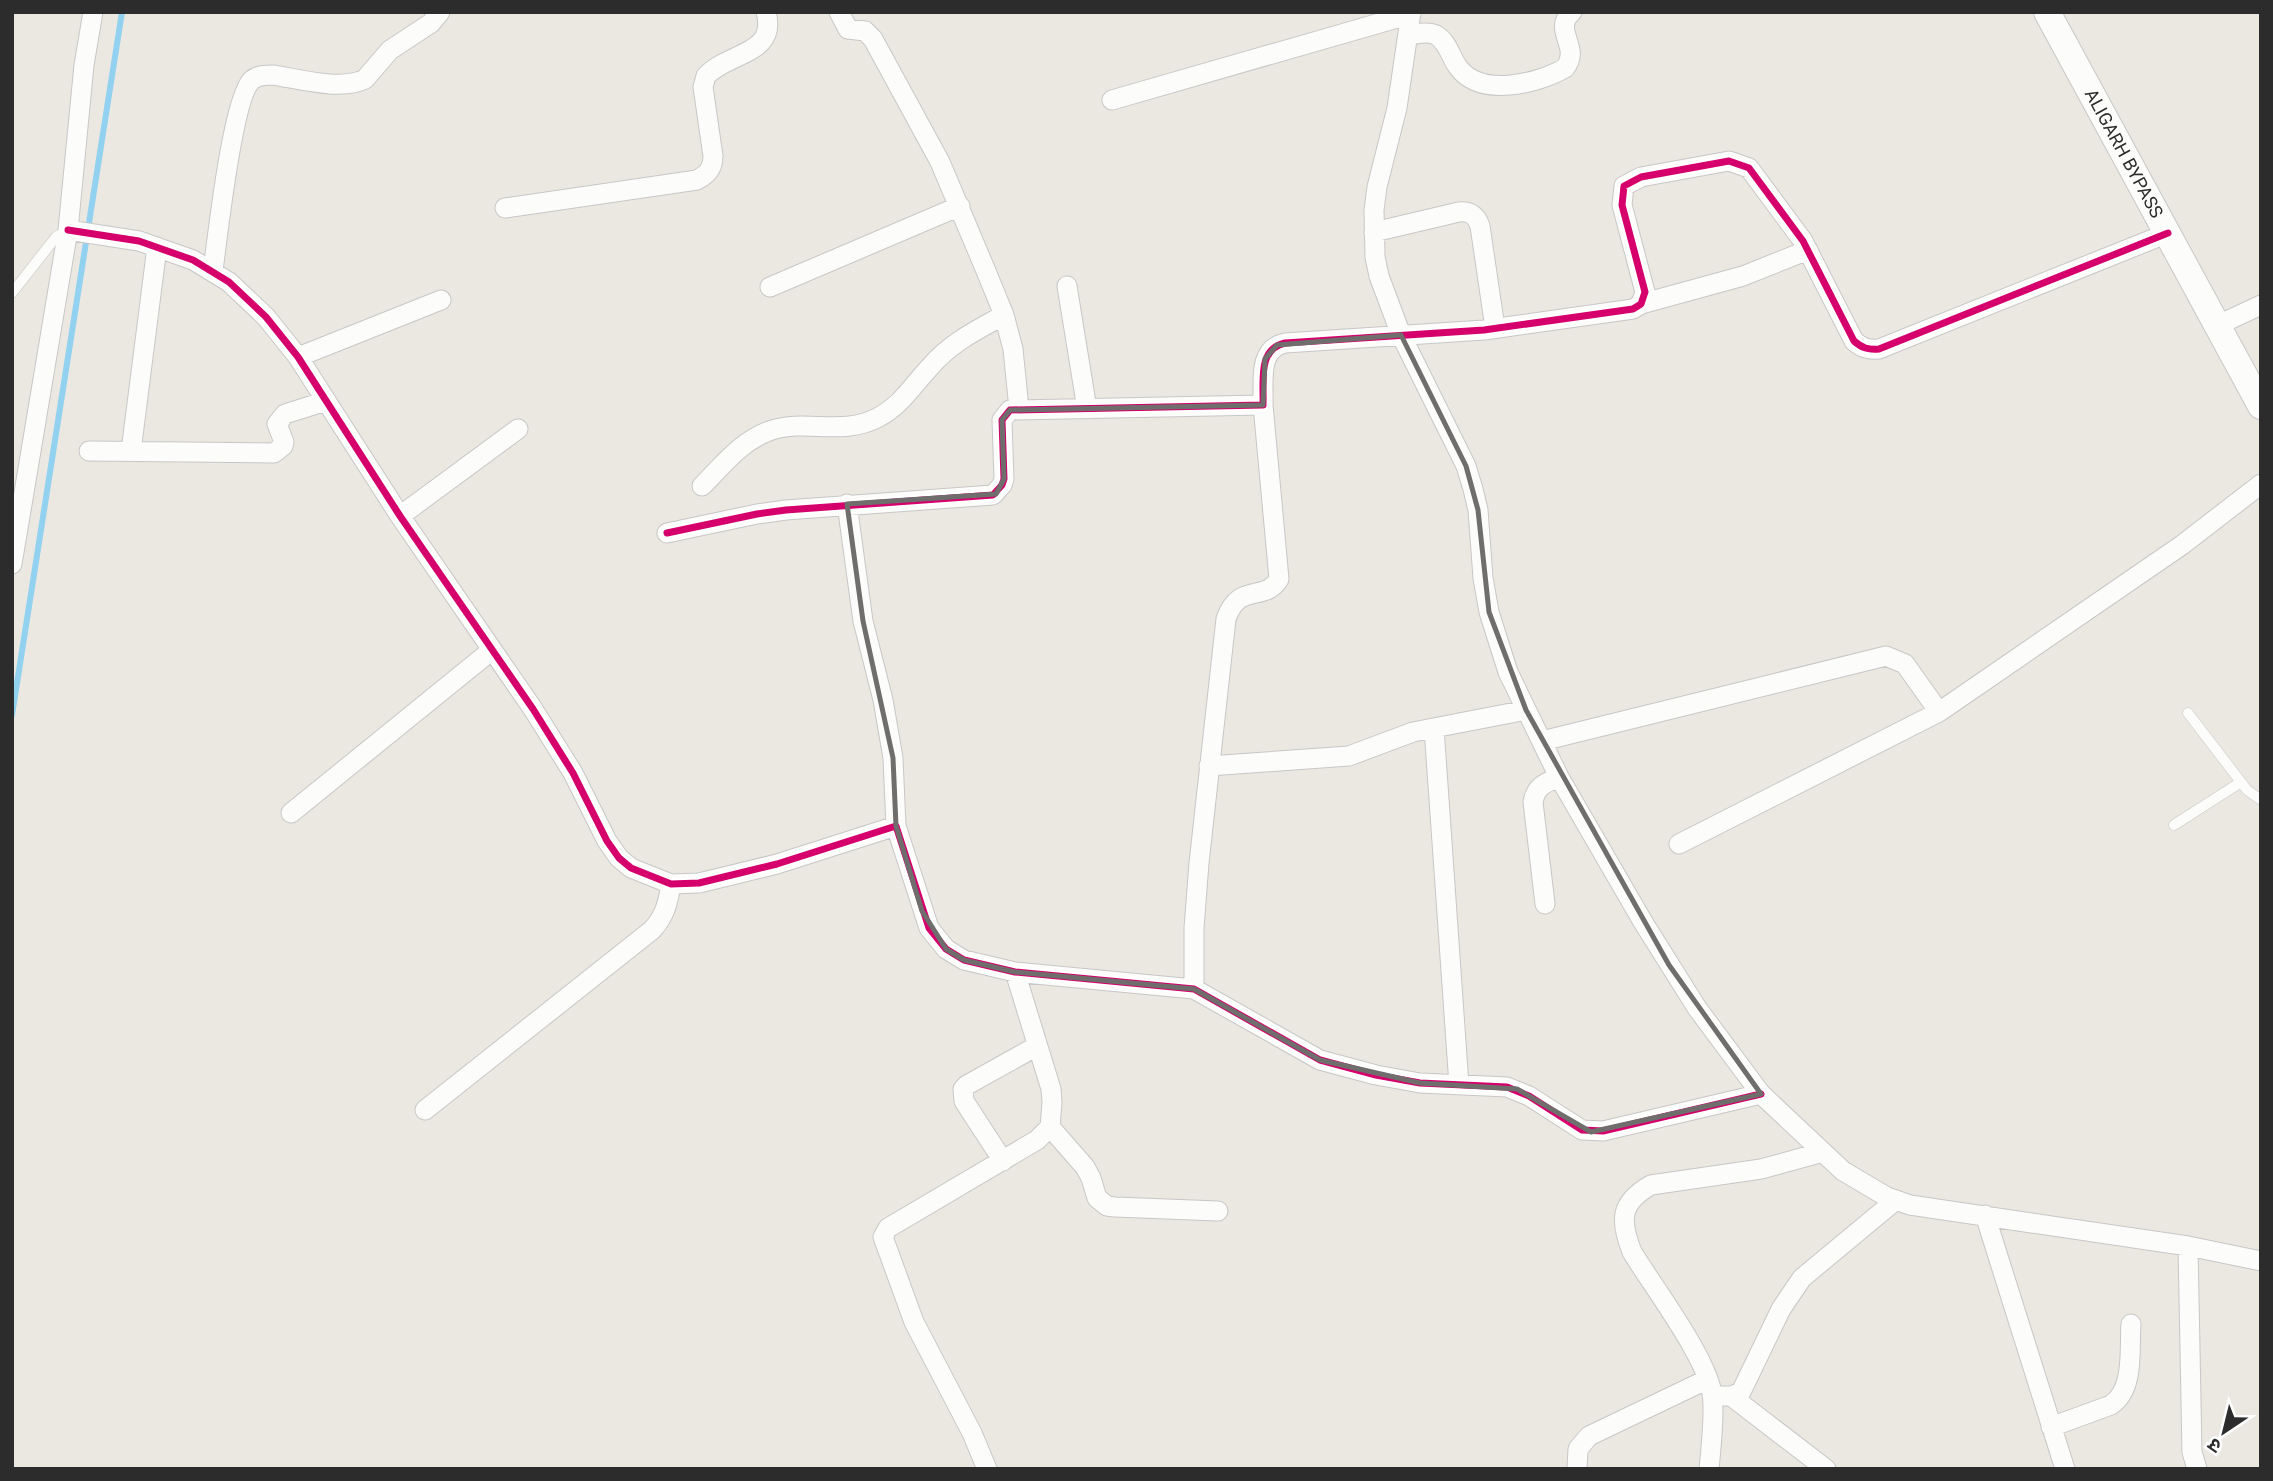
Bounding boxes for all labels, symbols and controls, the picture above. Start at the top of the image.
street label: ALIGARH BYPASS [2081,85,2168,222]
north arrow [2189,1397,2259,1467]
text: उ [2203,1432,2226,1458]

